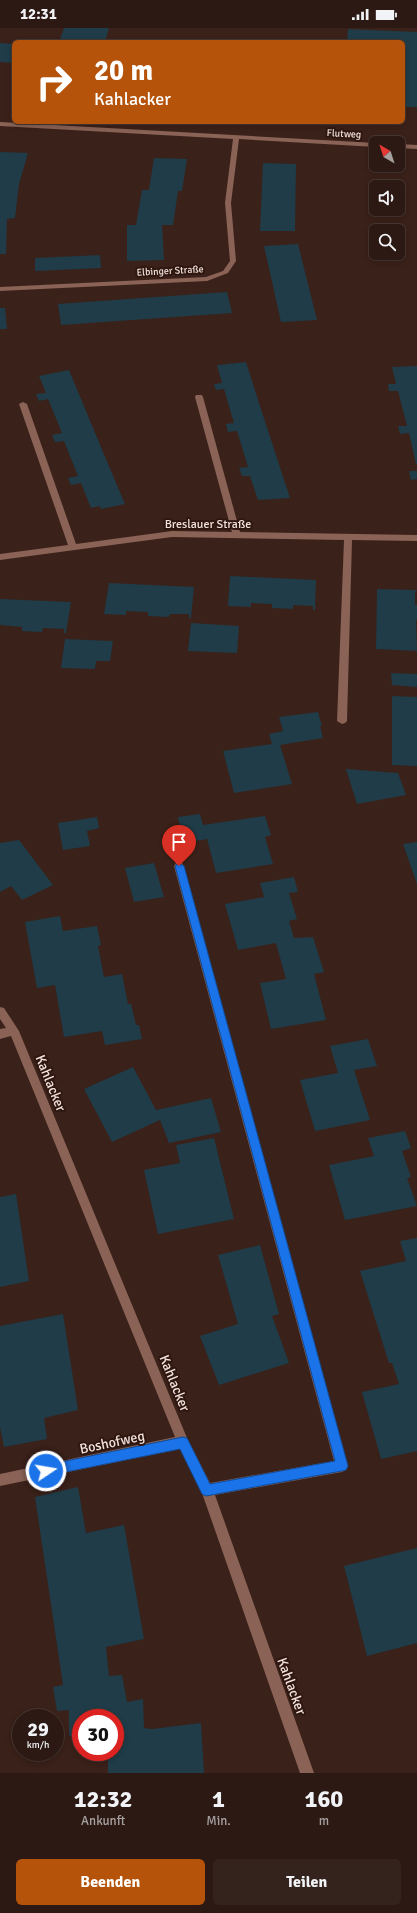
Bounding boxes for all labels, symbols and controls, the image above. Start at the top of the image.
text: 12:31 [20,5,57,23]
text: 20 m [94,54,153,88]
icon: right [28,56,80,108]
text: Kahlacker [94,88,171,110]
street label: Flutweg [326,127,361,141]
north arrow [369,136,405,172]
map controls [369,136,405,260]
button: sound [369,180,405,216]
button: search [369,224,405,260]
street label: Elbinger Straße [136,263,204,279]
street label: Breslauer Straße [165,517,251,532]
pin [162,825,196,866]
icon: arrive [168,831,190,853]
street label: Kahlacker [31,1052,70,1115]
street label: Kahlacker [155,1352,194,1415]
street label: Boshofweg [78,1427,146,1458]
position arrow [25,1450,67,1492]
street label: Kahlacker [273,1655,310,1718]
speed limit sign: 30 [72,1709,124,1761]
text: 29 [27,1717,49,1742]
text: km/h [27,1739,49,1751]
text: 12:32 [74,1784,133,1814]
text: 1 [212,1784,225,1814]
text: 160 [304,1784,343,1814]
text: Ankunft [81,1813,125,1829]
text: Min. [206,1813,231,1829]
text: m [319,1813,329,1829]
button: Beenden [16,1859,205,1905]
button: Teilen [213,1859,401,1905]

